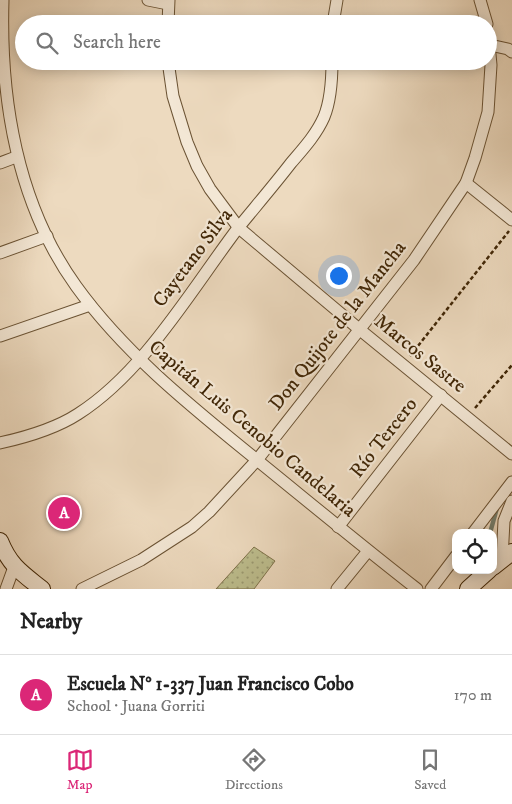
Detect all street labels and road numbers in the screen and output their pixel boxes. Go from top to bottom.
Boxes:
street label: Cayetano Silva [148,203,239,312]
street label: Don Quijote de la Mancha [264,236,412,416]
street label: Marcos Sastre [369,309,471,399]
street label: Capitán Luis Cenobio Candelaria [143,335,361,523]
street label: Río Tercero [345,393,423,483]

